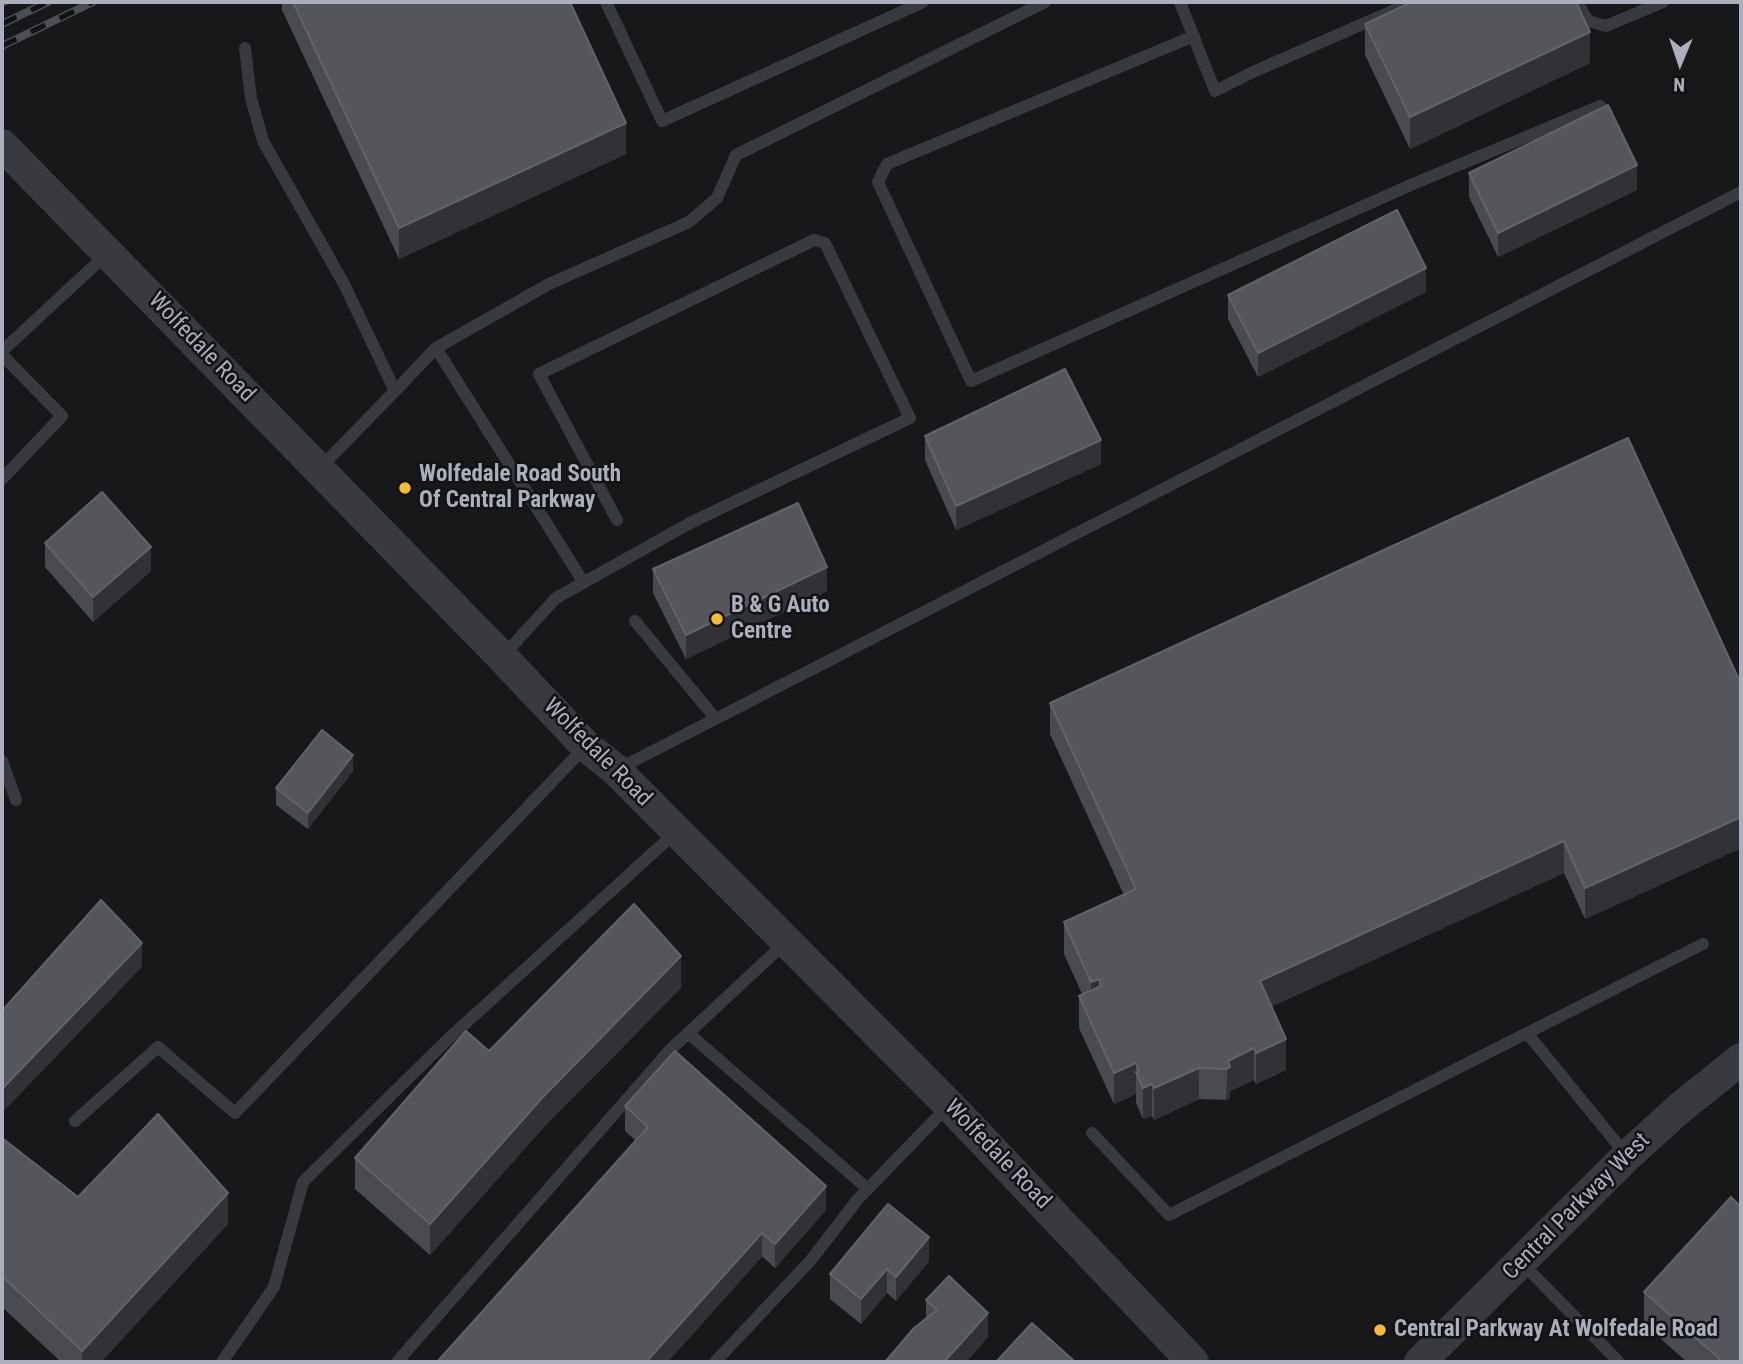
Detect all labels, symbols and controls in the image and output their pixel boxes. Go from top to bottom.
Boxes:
north arrow [1645,28,1715,98]
text: N [1673,73,1685,96]
street label: Wolfedale Road [142,287,260,409]
place label: Wolfedale Road South Of Central Parkway [419,461,621,515]
marker: Wolfedale Road South Of Central Parkway [397,480,413,496]
place label: B & G Auto Centre [731,592,830,646]
marker: B & G Auto Centre [709,611,725,627]
street label: Wolfedale Road [537,693,657,813]
street label: Wolfedale Road [938,1094,1056,1216]
street label: Central Parkway West [1498,1128,1656,1286]
place label: Central Parkway At Wolfedale Road [1394,1316,1718,1344]
marker: Central Parkway At Wolfedale Road [1372,1322,1388,1338]

